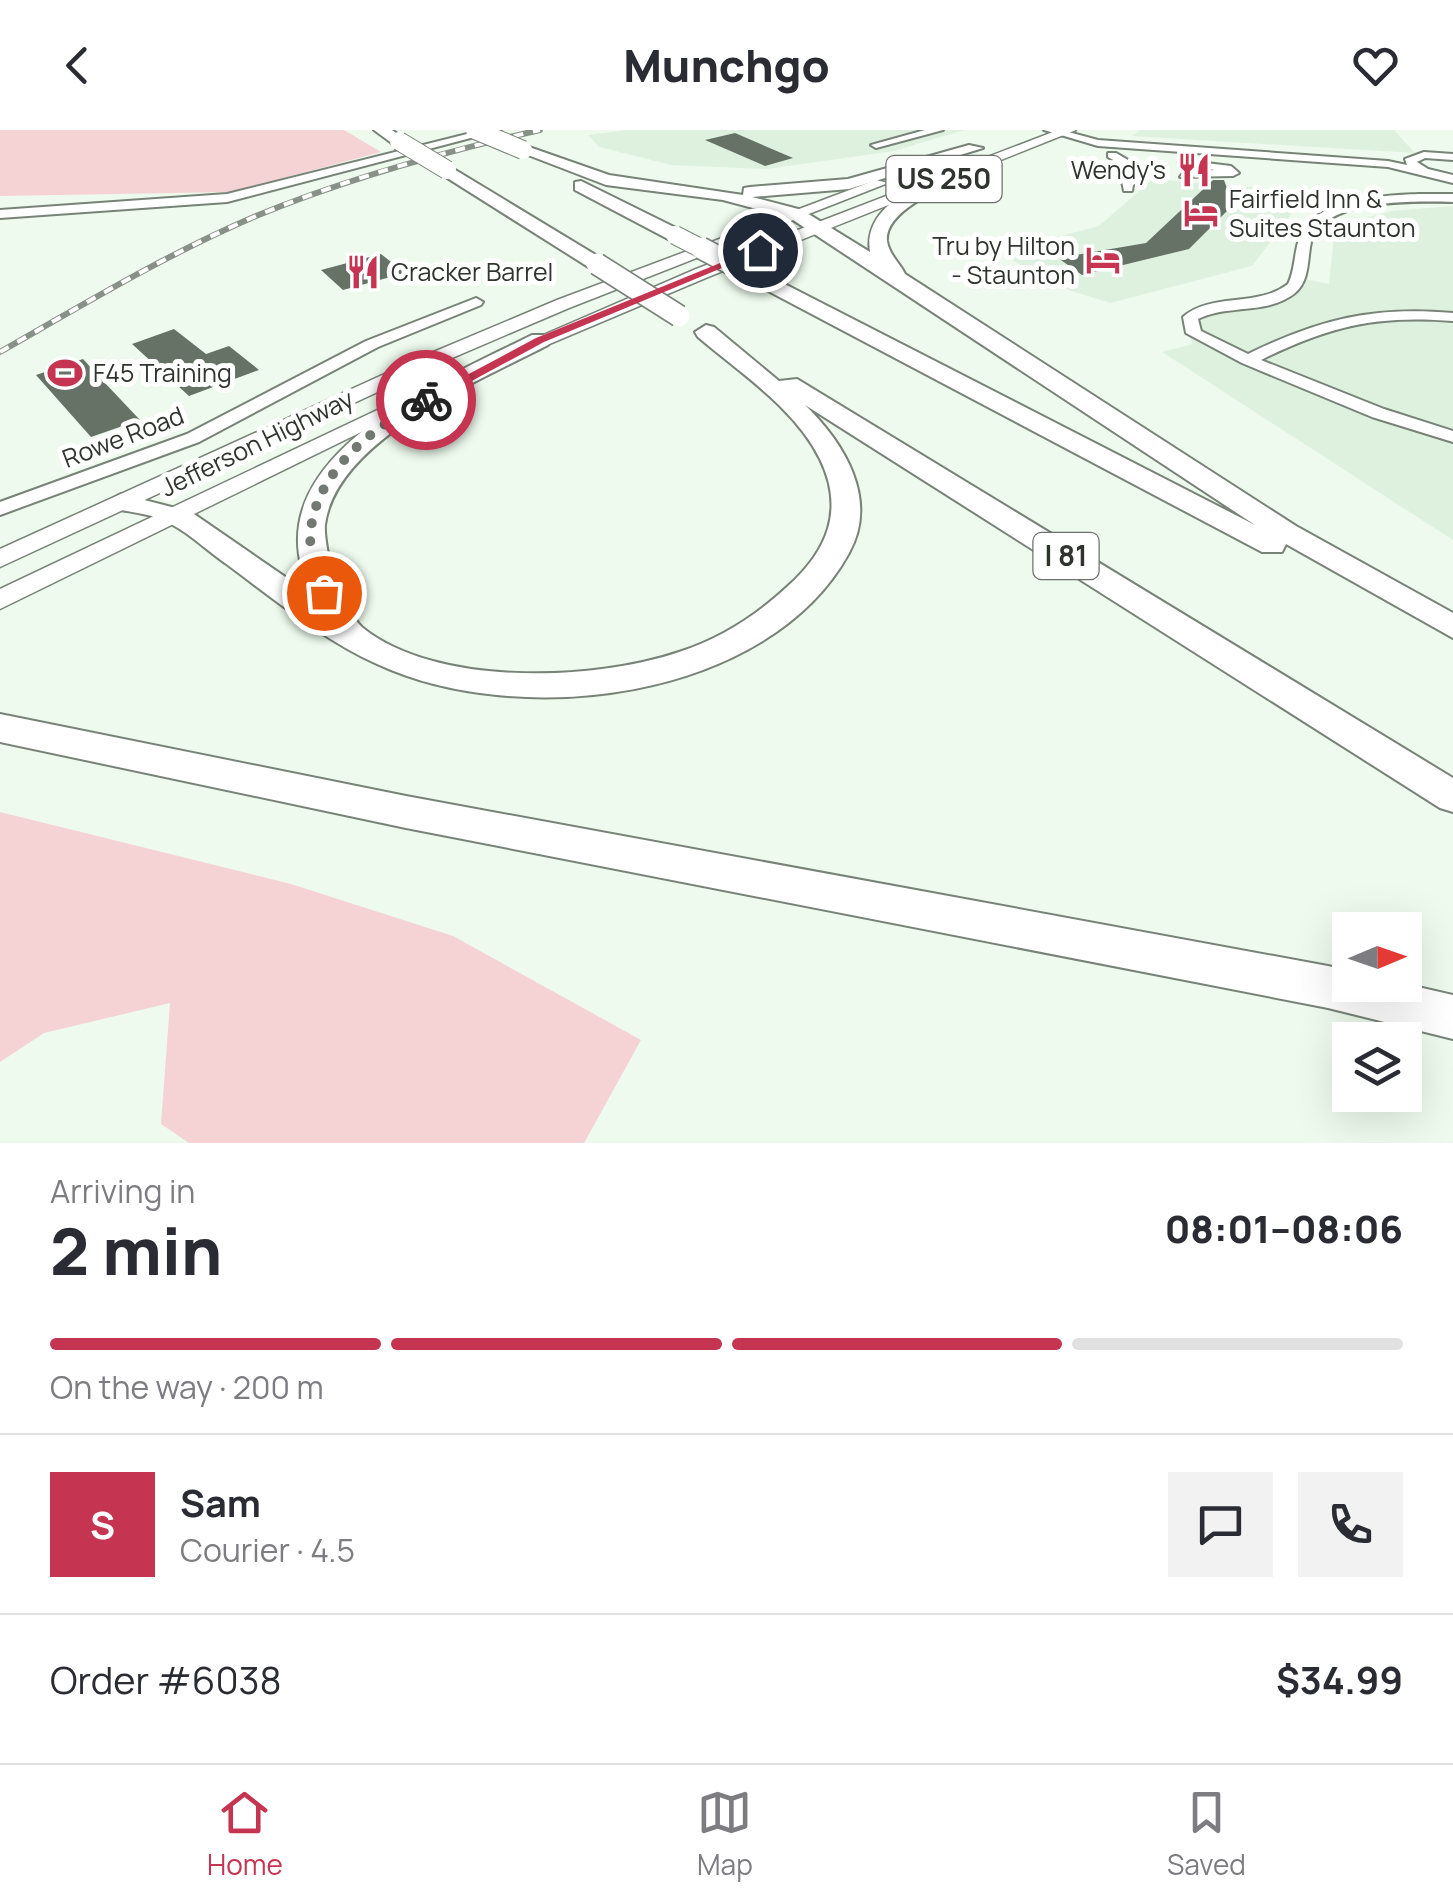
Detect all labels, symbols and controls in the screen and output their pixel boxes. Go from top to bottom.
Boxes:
text: Munchgo [623,34,830,96]
icon: back [50,38,105,93]
icon: heart [1348,38,1403,93]
restaurant icon: Wendy's [1175,151,1213,189]
place label: Wendy's [1071,152,1166,187]
road number: US 250 [886,156,1002,202]
place label: Fairfield Inn & Suites Staunton [1229,181,1416,245]
hotel icon: Fairfield Inn & Suites Staunton [1182,194,1220,232]
pin [718,208,803,293]
icon: home [733,223,788,278]
place label: Tru by Hilton - Staunton [932,228,1075,292]
hotel icon: Tru by Hilton - Staunton [1084,241,1122,279]
restaurant icon: Cracker Barrel [344,253,382,291]
place label: Cracker Barrel [391,254,553,289]
courier [376,350,476,450]
sports icon: F45 Training [46,354,84,392]
place label: F45 Training [93,355,232,390]
icon: bike [399,373,454,428]
street label: Jefferson Highway [155,381,359,504]
street label: Rowe Road [57,397,189,476]
road number: I 81 [1034,533,1098,579]
pin [282,551,367,636]
icon: bag [297,566,352,621]
north arrow [1332,912,1422,1002]
map controls [1332,912,1422,1112]
button: layers [1332,1022,1422,1112]
text: Arriving in [50,1169,195,1213]
text: 08:01–08:06 [1165,1202,1403,1254]
text: 2 min [50,1206,222,1295]
text: On the way · 200 m [50,1365,324,1409]
button: chat [1168,1472,1273,1577]
button: phone [1298,1472,1403,1577]
text: Sam [180,1476,261,1528]
text: S [90,1498,115,1550]
text: Courier · 4.5 [180,1528,355,1572]
text: Order #6038 [50,1653,282,1705]
text: $34.99 [1276,1653,1403,1705]
tab: Home [207,1785,283,1883]
tab: Map [697,1785,753,1883]
tab: Saved [1167,1785,1246,1883]

